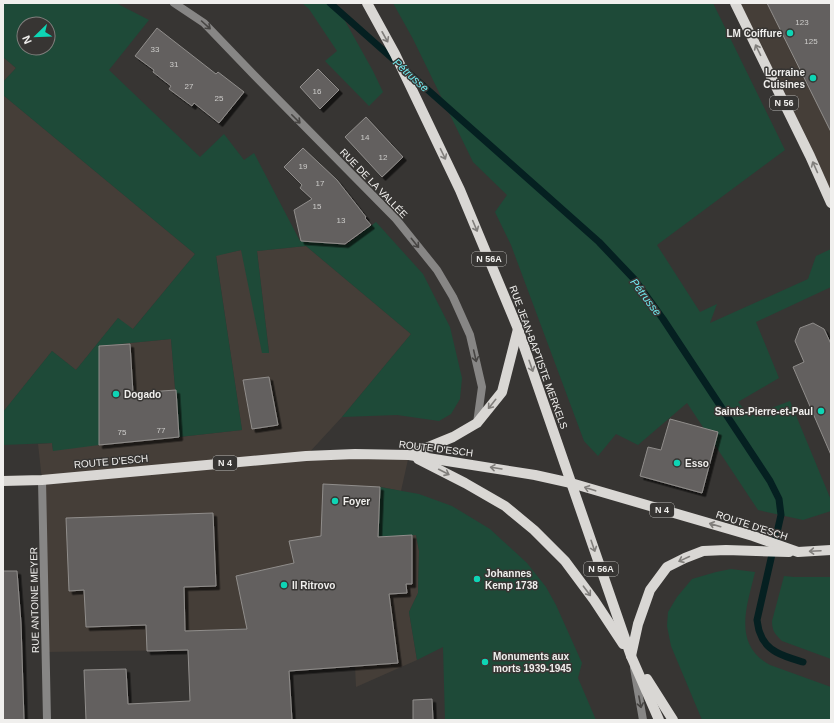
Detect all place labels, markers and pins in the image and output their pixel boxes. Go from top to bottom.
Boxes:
place label: LM Coiffure [726,28,782,39]
marker: LM Coiffure [785,28,795,38]
place label: Lorraine Cuisines [763,67,805,90]
marker: Lorraine Cuisines [808,73,818,83]
marker: Dogado [111,389,121,399]
place label: Dogado [124,389,161,400]
place label: Saints-Pierre-et-Paul [715,406,813,417]
marker: Saints-Pierre-et-Paul [816,406,826,416]
marker: Esso [672,458,682,468]
place label: Esso [685,458,709,469]
marker: Foyer [330,496,340,506]
place label: Foyer [343,496,370,507]
place label: Johannes Kemp 1738 [485,568,538,591]
marker: Johannes Kemp 1738 [472,574,482,584]
marker: Il Ritrovo [279,580,289,590]
place label: Il Ritrovo [292,580,335,591]
place label: Monuments aux morts 1939-1945 [493,651,572,674]
marker: Monuments aux morts 1939-1945 [480,657,490,667]

